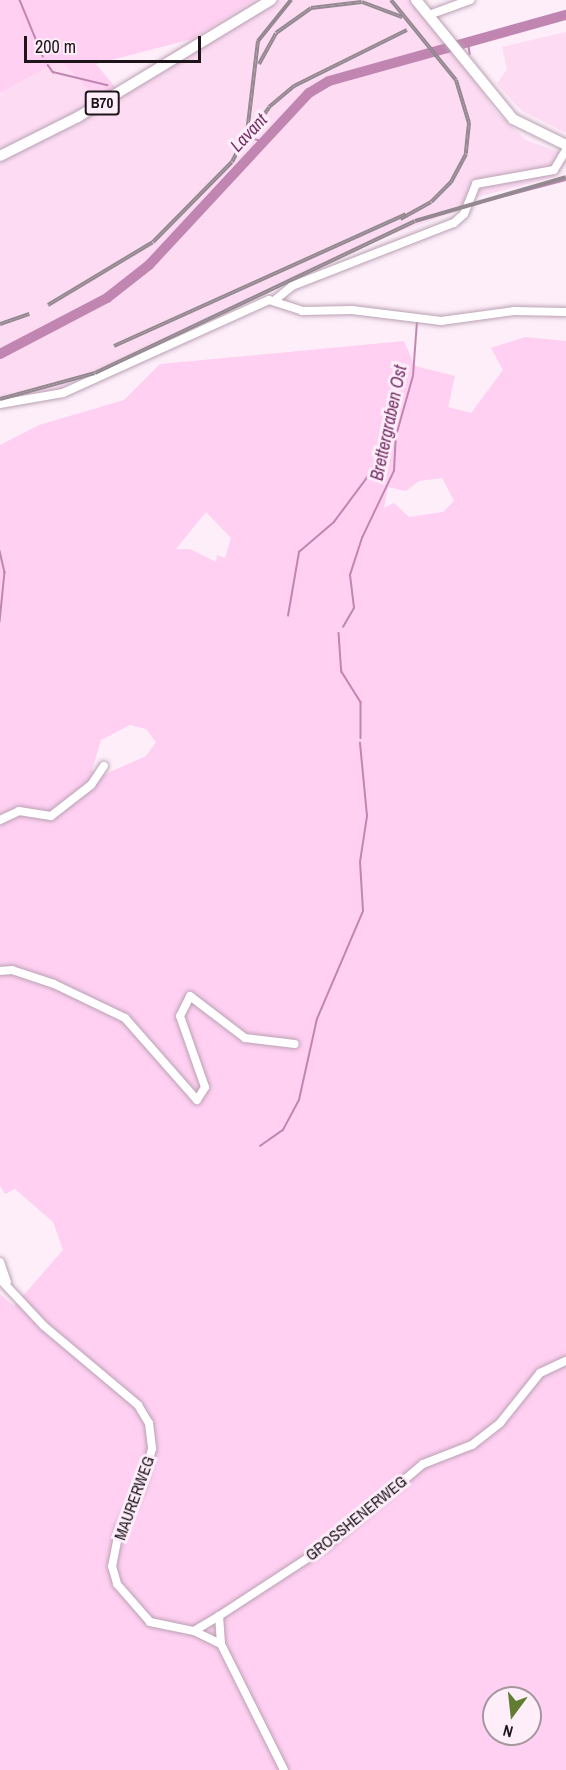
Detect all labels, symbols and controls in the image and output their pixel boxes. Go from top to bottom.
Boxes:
scale bar [27,24,204,62]
text: 200 m [35,34,76,59]
road number: B70 [84,91,120,115]
water label: Lavant [226,109,272,157]
water label: Brettergraben Ost [366,363,412,483]
street label: MAURERWEG [110,1453,158,1543]
street label: GROSSHENERWEG [302,1471,410,1565]
north arrow [482,1686,542,1746]
text: N [500,1720,515,1743]

